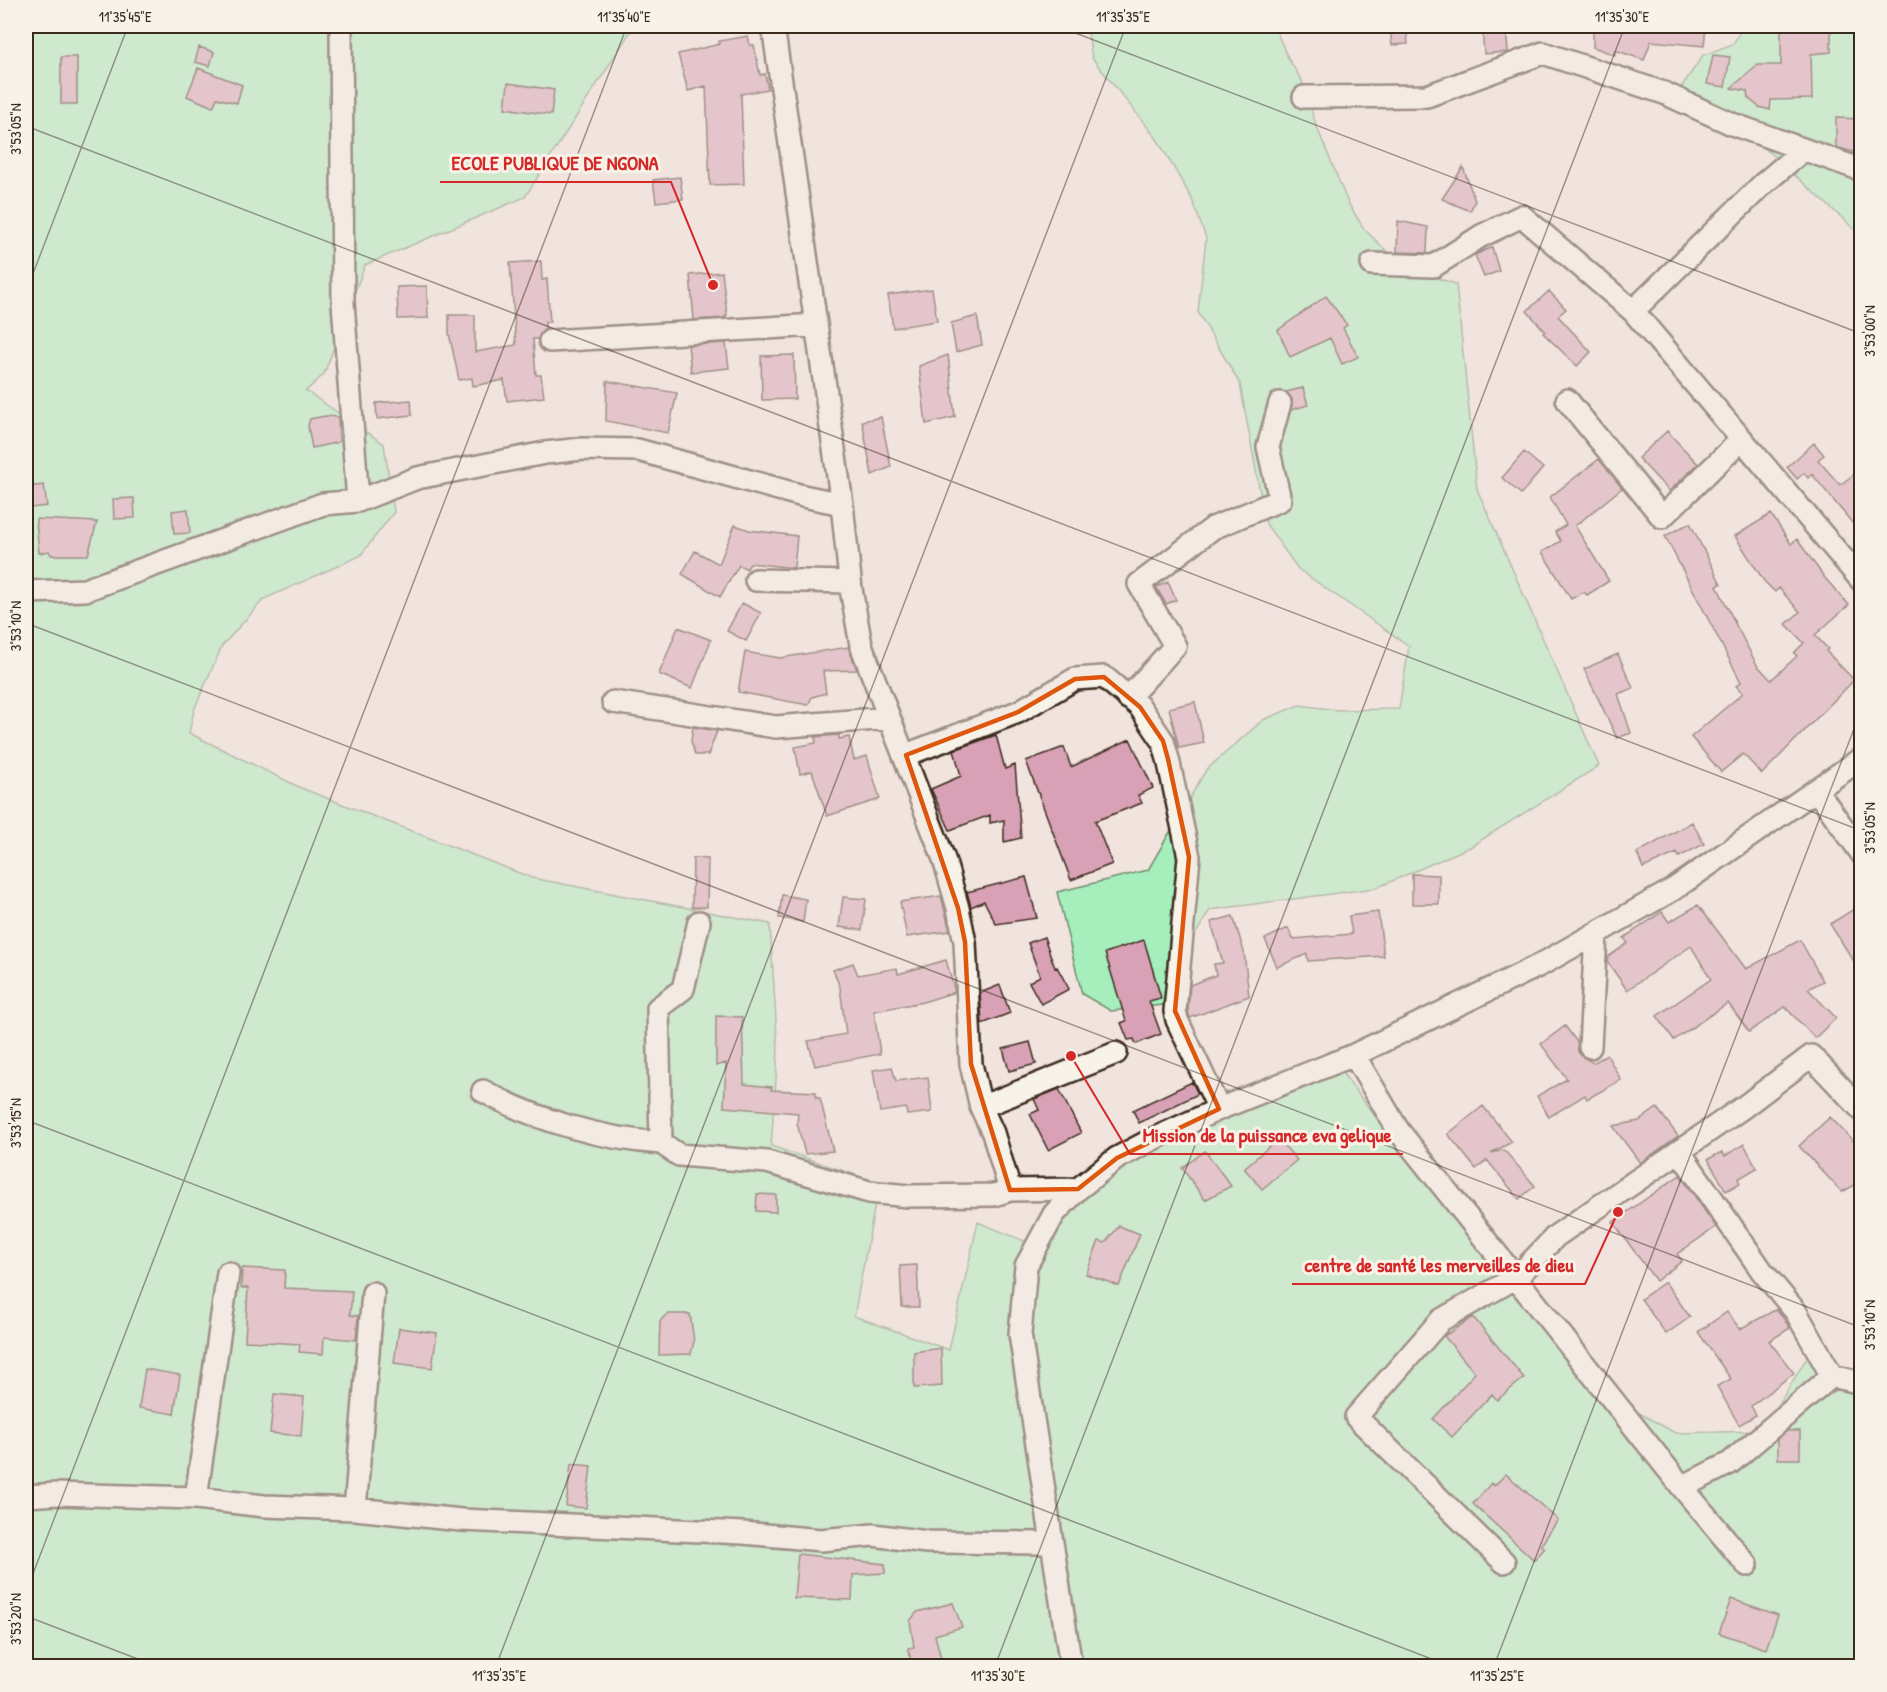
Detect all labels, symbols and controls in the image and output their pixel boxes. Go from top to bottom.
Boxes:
text: 11°35'45"E [98,6,152,27]
text: 11°35'40"E [597,6,651,27]
text: 11°35'35"E [1096,6,1150,27]
text: 11°35'30"E [1595,6,1650,27]
text: 3°53'05"N [5,103,26,155]
callout: ECOLE PUBLIQUE DE NGONA [440,144,671,182]
text: ECOLE PUBLIQUE DE NGONA [452,149,659,176]
text: 3°53'00"N [1859,305,1880,357]
text: 3°53'10"N [5,601,26,651]
text: 3°53'05"N [1859,802,1880,854]
text: 3°53'15"N [5,1098,26,1148]
callout: Mission de la puissance eva'gelique [1130,1116,1403,1154]
text: Mission de la puissance eva'gelique [1143,1121,1391,1149]
callout: centre de santé les merveilles de dieu [1292,1246,1585,1284]
text: centre de santé les merveilles de dieu [1304,1251,1575,1278]
text: 3°53'10"N [1859,1300,1880,1350]
text: 3°53'20"N [5,1593,26,1645]
text: 11°35'35"E [472,1665,526,1686]
text: 11°35'30"E [971,1665,1026,1686]
text: 11°35'25"E [1470,1665,1525,1686]

